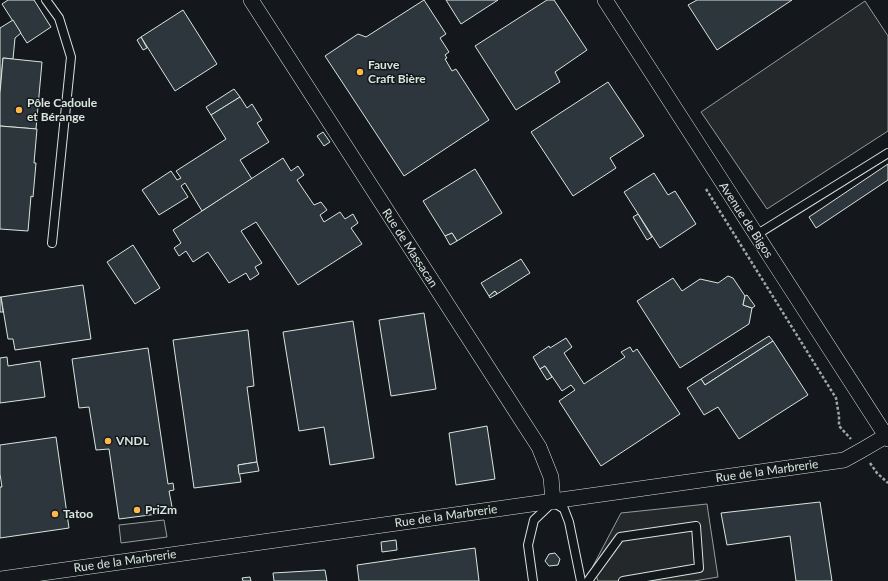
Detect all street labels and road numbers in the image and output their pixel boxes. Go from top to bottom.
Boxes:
street label: Avenue de Bigos [716,179,777,261]
street label: Rue de Massacan [379,205,442,290]
street label: Rue de la Marbrerie [715,456,819,485]
street label: Rue de la Marbrerie [394,501,498,530]
street label: Rue de la Marbrerie [73,546,177,575]

